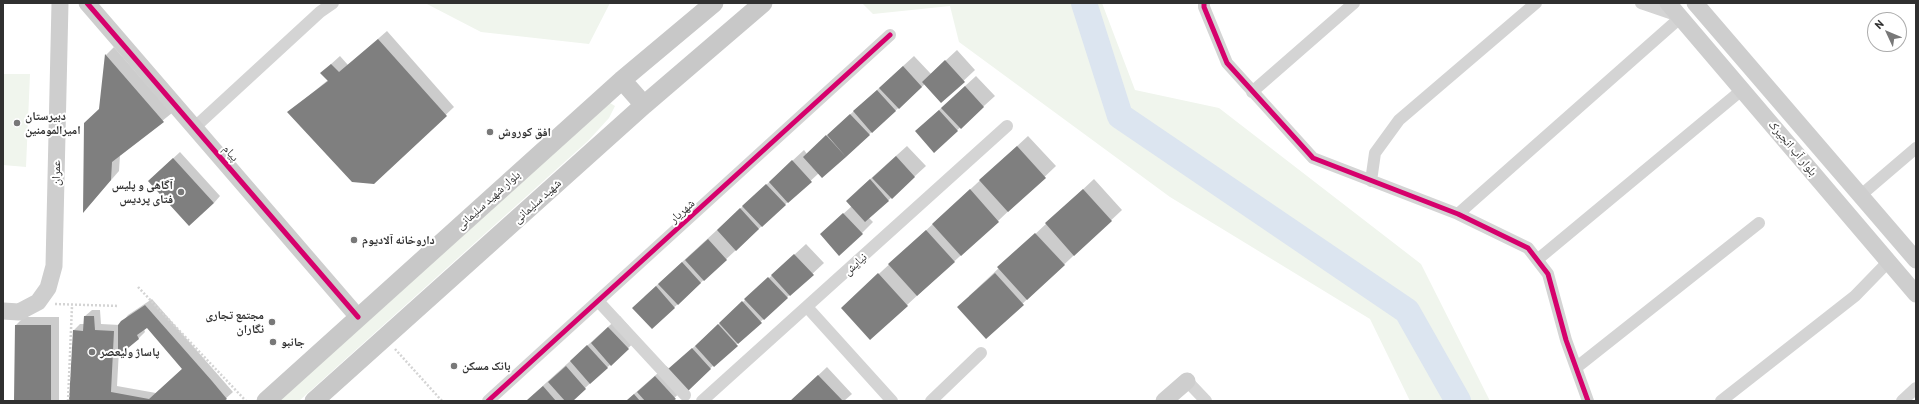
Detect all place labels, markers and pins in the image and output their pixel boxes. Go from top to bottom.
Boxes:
place label: دبیرستان امیرالمومنین [25,109,81,137]
marker: دبیرستان امیرالمومنین [12,118,22,128]
place label: افق کوروش [498,125,551,139]
marker: افق کوروش [485,127,495,137]
place label: آگاهی و پلیس فتای پردیس [112,178,173,206]
marker: آگاهی و پلیس فتای پردیس [176,187,186,197]
place label: داروخانه آلادیوم [362,233,435,247]
marker: داروخانه آلادیوم [349,235,359,245]
place label: مجتمع تجاری نگاران [205,308,264,336]
marker: مجتمع تجاری نگاران [267,317,277,327]
place label: جانبو [281,335,305,349]
marker: جانبو [268,337,278,347]
place label: پاساژ ولیعصر [100,345,160,359]
marker: پاساژ ولیعصر [87,347,97,357]
place label: بانک مسکن [462,359,511,373]
marker: بانک مسکن [449,361,459,371]

